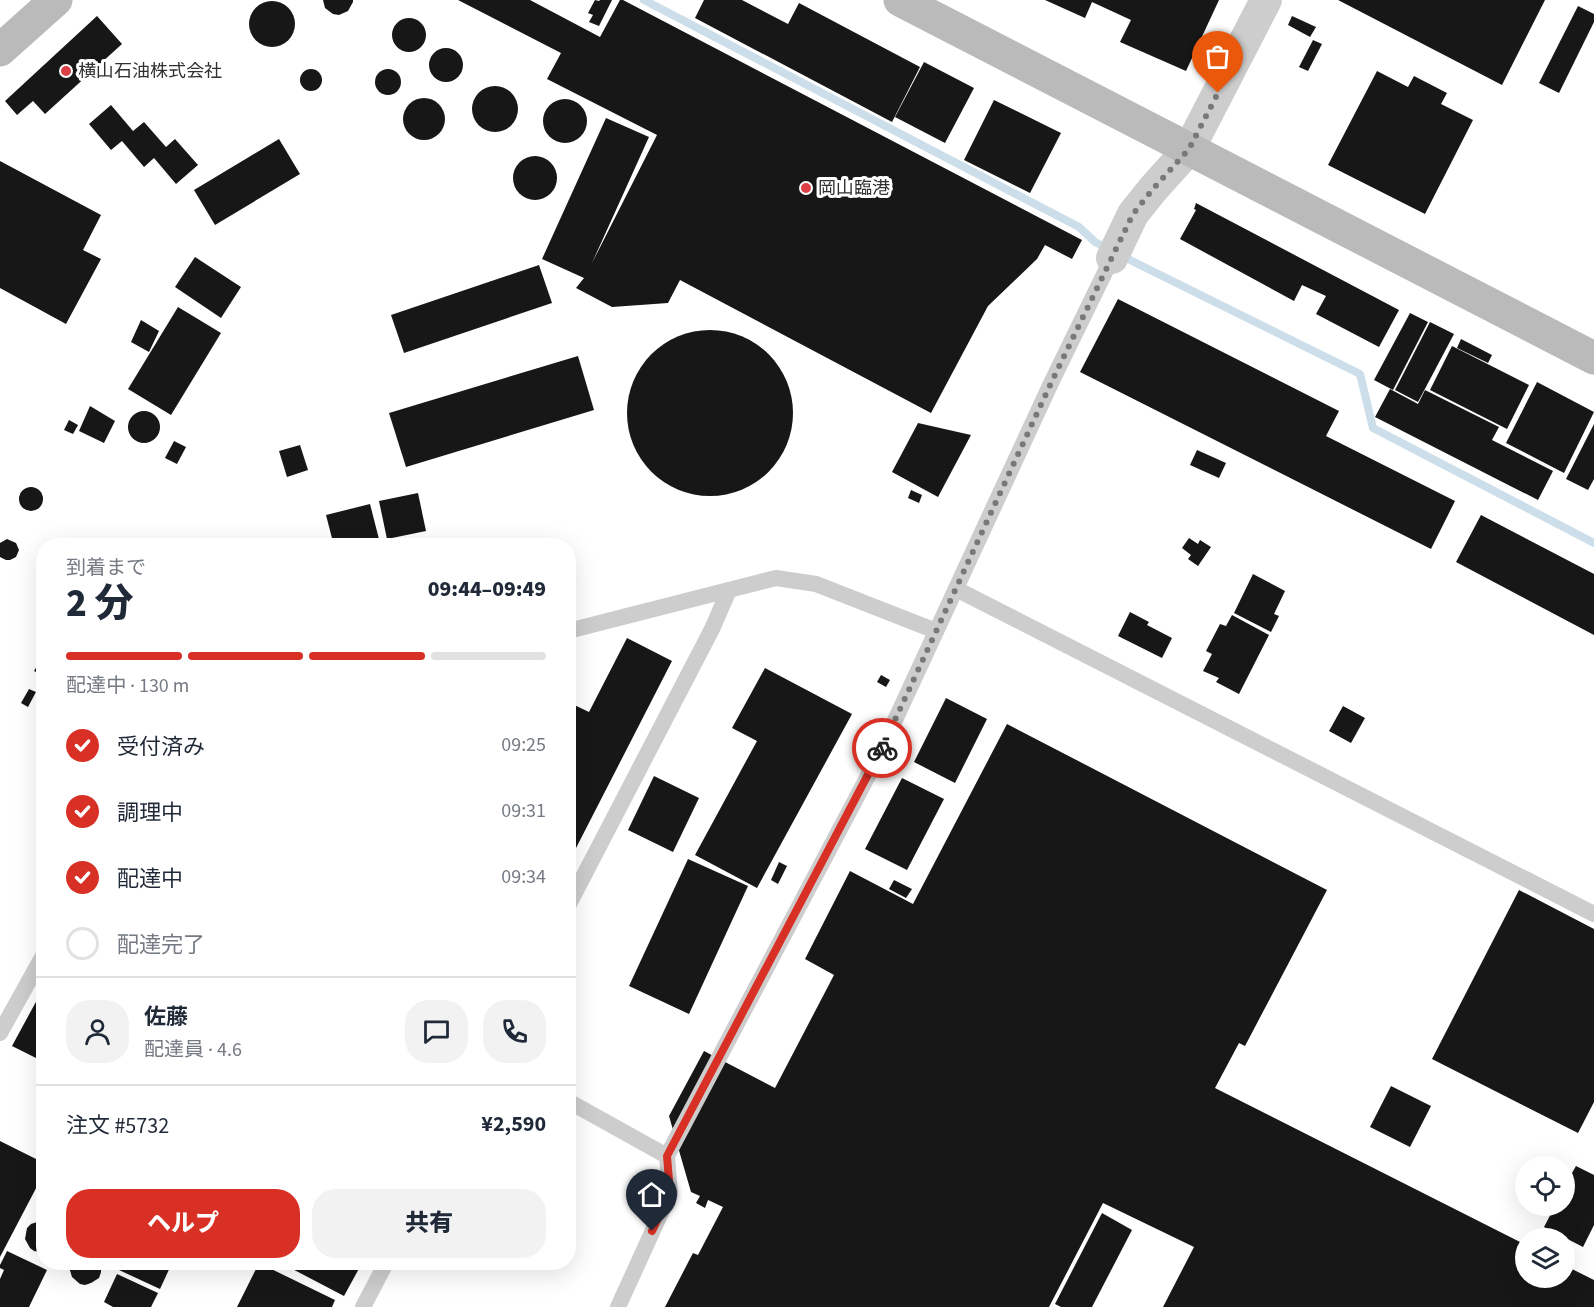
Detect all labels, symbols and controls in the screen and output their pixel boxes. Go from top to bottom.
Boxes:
pin [1192,31,1243,93]
icon: bag [1201,40,1234,73]
place label: 横山石油株式会社 [78,59,222,84]
marker: 横山石油株式会社 [59,64,73,78]
place label: 岡山臨港 [818,176,890,201]
marker: 岡山臨港 [799,181,813,195]
text: 到着まで [66,554,146,582]
text: 09:44–09:49 [428,573,546,605]
text: 2 分 [66,576,134,632]
text: 配達中 · 130 m [66,672,189,700]
courier [852,718,912,778]
icon: check [66,729,99,762]
text: 受付済み [117,731,205,763]
text: 09:25 [501,731,546,759]
icon: bike [866,732,899,765]
icon: check [66,795,99,828]
text: 調理中 [117,797,183,829]
text: 09:31 [501,797,546,825]
icon: check [66,861,99,894]
text: 配達中 [117,863,183,895]
text: 09:34 [501,863,546,891]
text: 配達完了 [117,929,205,961]
button: person [66,1000,129,1063]
button: chat [405,1000,468,1063]
button: phone [483,1000,546,1063]
text: 佐藤 [144,1001,188,1033]
text: 配達員 · 4.6 [144,1036,242,1064]
text: ¥2,590 [481,1108,546,1140]
text: 注文 #5732 [66,1110,169,1142]
map controls [1515,1156,1575,1288]
button: locate [1515,1156,1575,1216]
pin [626,1169,677,1231]
icon: home [635,1178,668,1211]
button: ヘルプ [66,1189,300,1258]
button: 共有 [312,1189,546,1258]
button: layers [1515,1228,1575,1288]

